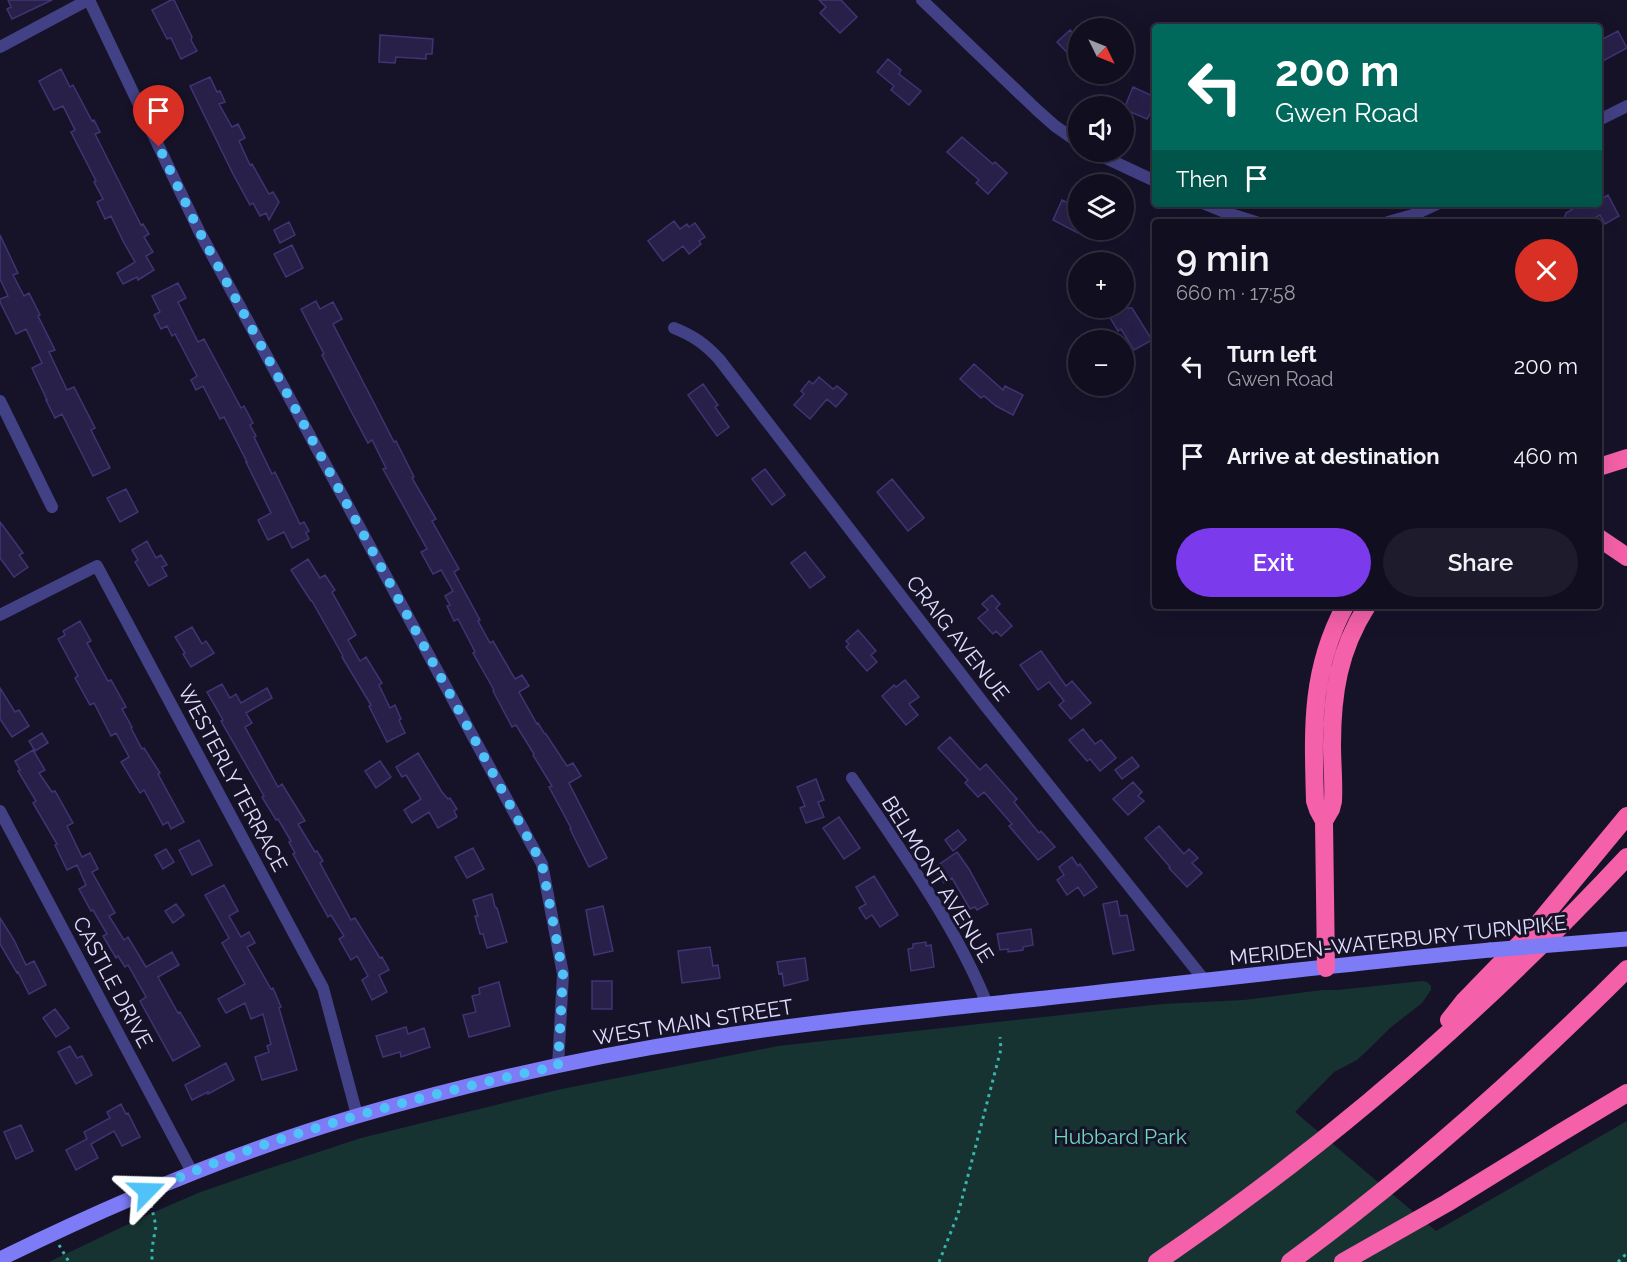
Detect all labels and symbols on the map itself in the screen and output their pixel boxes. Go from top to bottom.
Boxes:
north arrow [1068,18,1134,84]
pin [133,85,184,147]
street label: CRAIG AVENUE [901,570,1015,706]
street label: WESTERLY TERRACE [173,680,293,876]
street label: BELMONT AVENUE [877,791,999,967]
street label: MERIDEN-WATERBURY TURNPIKE [1228,910,1568,970]
street label: CASTLE DRIVE [68,912,158,1052]
street label: WEST MAIN STREET [591,994,795,1050]
park label: Hubbard Park [1053,1124,1187,1149]
position arrow [115,1159,179,1223]

